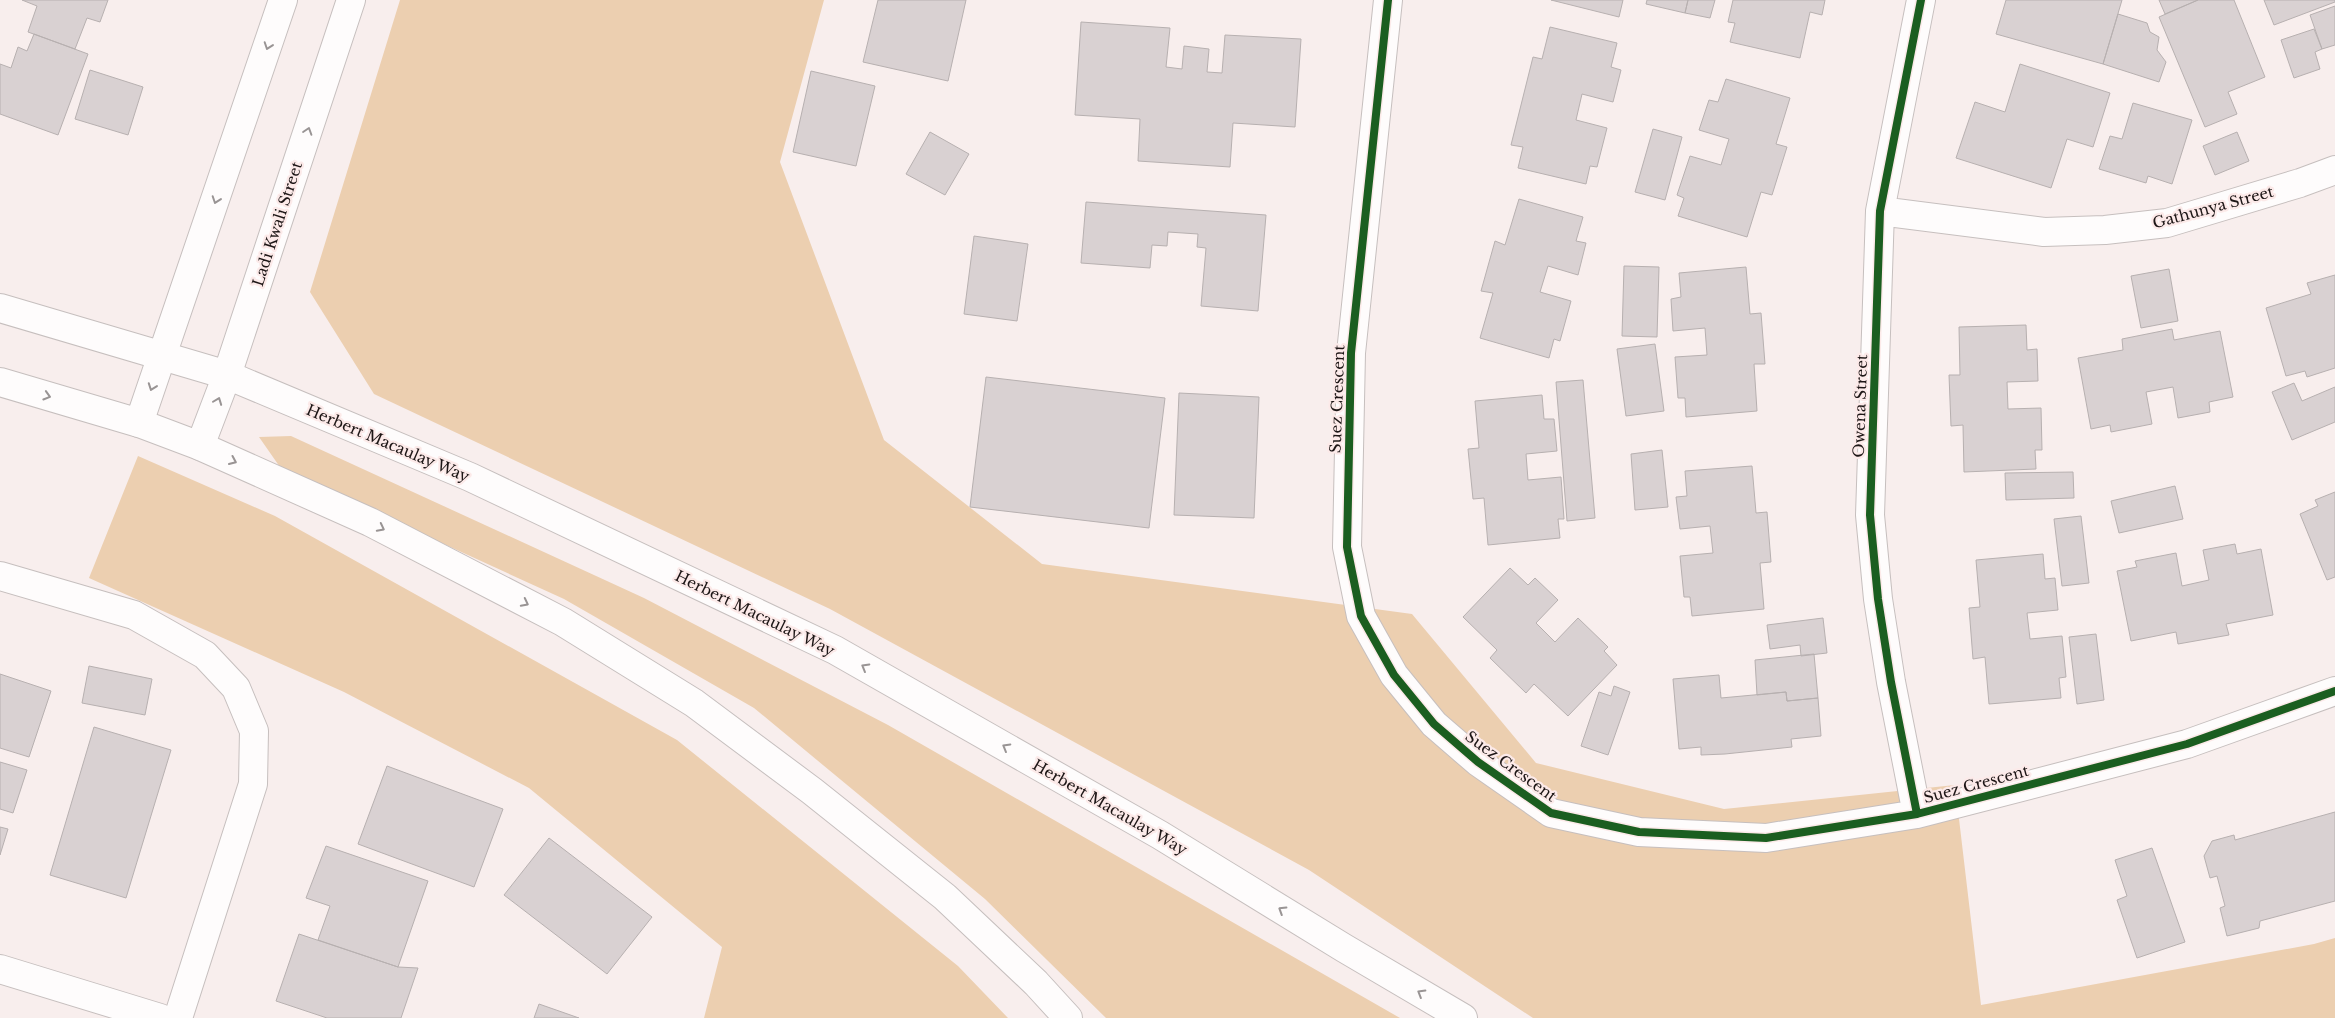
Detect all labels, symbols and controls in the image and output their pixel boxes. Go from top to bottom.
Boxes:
one-way arrow [264,41,274,50]
one-way arrow [302,127,312,135]
street label: Ladi Kwali Street [248,159,306,289]
street label: Gathunya Street [2150,182,2276,232]
one-way arrow [212,195,222,204]
street label: Suez Crescent [1326,344,1348,453]
street label: Owena Street [1849,354,1871,458]
one-way arrow [148,382,158,391]
one-way arrow [42,391,50,401]
one-way arrow [212,397,222,406]
street label: Herbert Macaulay Way [304,400,473,486]
one-way arrow [228,455,237,465]
one-way arrow [376,522,385,532]
street label: Herbert Macaulay Way [672,566,838,660]
one-way arrow [520,597,529,607]
one-way arrow [861,663,870,673]
street label: Suez Crescent [1462,727,1561,806]
one-way arrow [1003,743,1012,753]
street label: Herbert Macaulay Way [1029,755,1191,859]
street label: Suez Crescent [1921,761,2031,807]
one-way arrow [1278,906,1287,916]
one-way arrow [1418,990,1427,1000]

